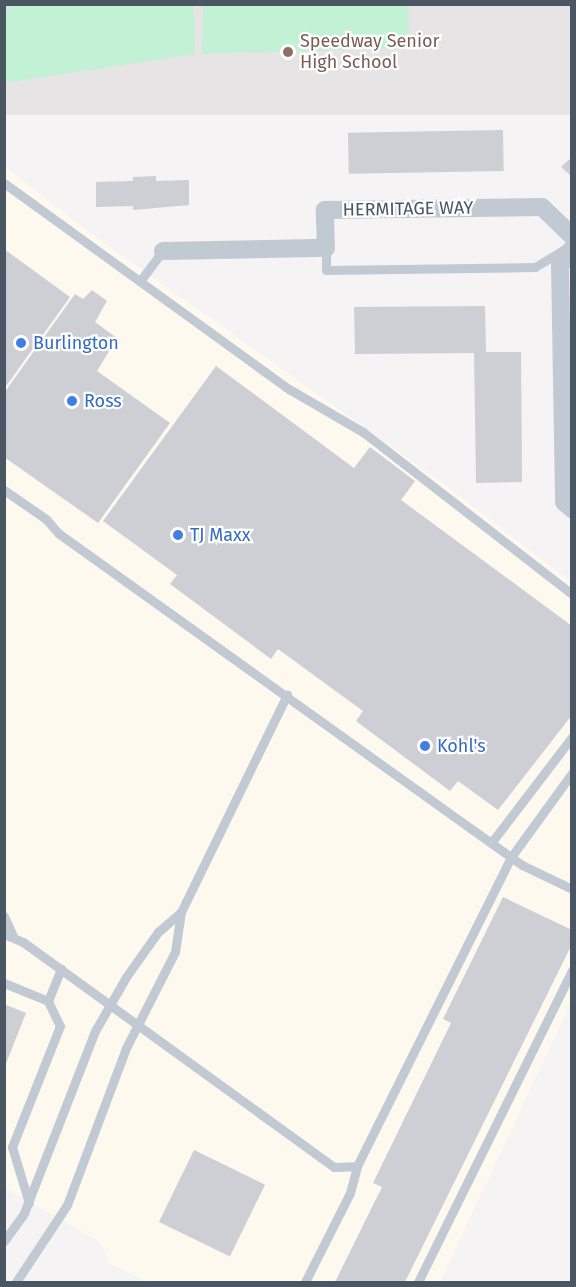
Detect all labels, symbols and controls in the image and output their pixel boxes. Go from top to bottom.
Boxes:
place label: Speedway Senior High School [300,31,439,74]
marker: Speedway Senior High School [281,45,295,59]
street label: HERMITAGE WAY [343,197,473,221]
place label: Burlington [33,332,119,354]
marker: Burlington [14,336,28,350]
place label: Ross [84,390,122,412]
marker: Ross [65,394,79,408]
place label: TJ Maxx [190,524,251,546]
marker: TJ Maxx [171,528,185,542]
place label: Kohl's [437,735,486,757]
marker: Kohl's [418,739,432,753]

